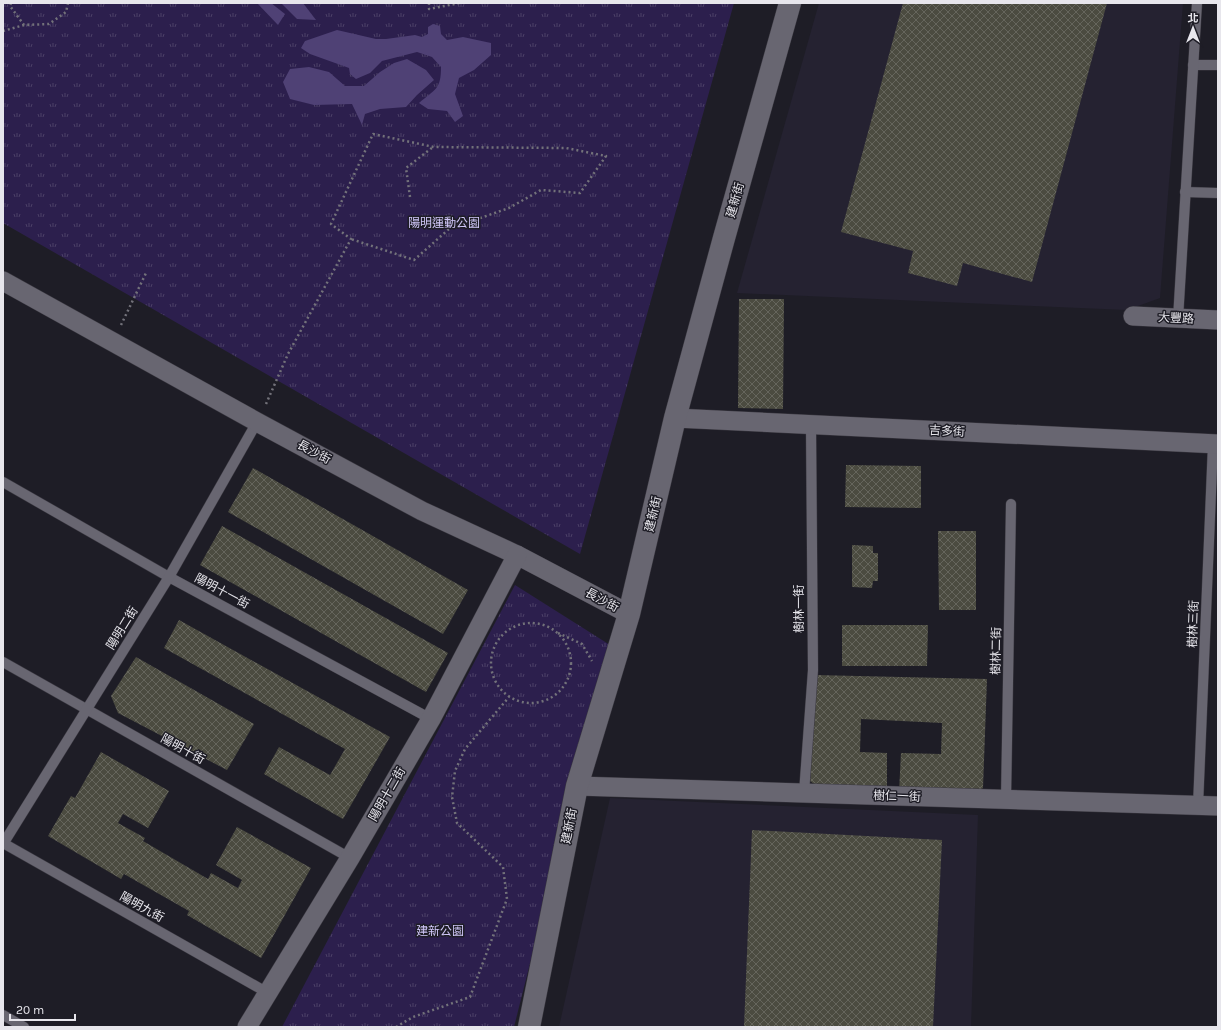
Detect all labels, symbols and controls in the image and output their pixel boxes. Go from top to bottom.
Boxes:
north arrow [1173,8,1213,48]
text: 北 [1188,12,1199,25]
street label: 建新街 [723,181,747,219]
park label: 陽明運動公園 [408,216,480,230]
street label: 大豐路 [1158,310,1194,326]
street label: 吉多街 [929,423,965,439]
street label: 長沙街 [295,437,333,467]
street label: 建新街 [642,495,664,533]
street label: 陽明十一街 [192,571,252,611]
street label: 長沙街 [583,585,621,615]
street label: 樹林一街 [792,585,806,633]
street label: 樹林三街 [1185,600,1201,648]
street label: 陽明二街 [103,604,141,652]
street label: 樹林二街 [989,627,1003,675]
street label: 陽明十街 [159,731,207,767]
street label: 陽明十二街 [366,765,408,823]
street label: 樹仁一街 [873,788,921,804]
street label: 建新街 [559,807,579,845]
street label: 陽明九街 [118,889,166,925]
park label: 建新公園 [416,924,464,938]
scale bar [10,996,75,1022]
text: 20 m [16,1003,44,1017]

